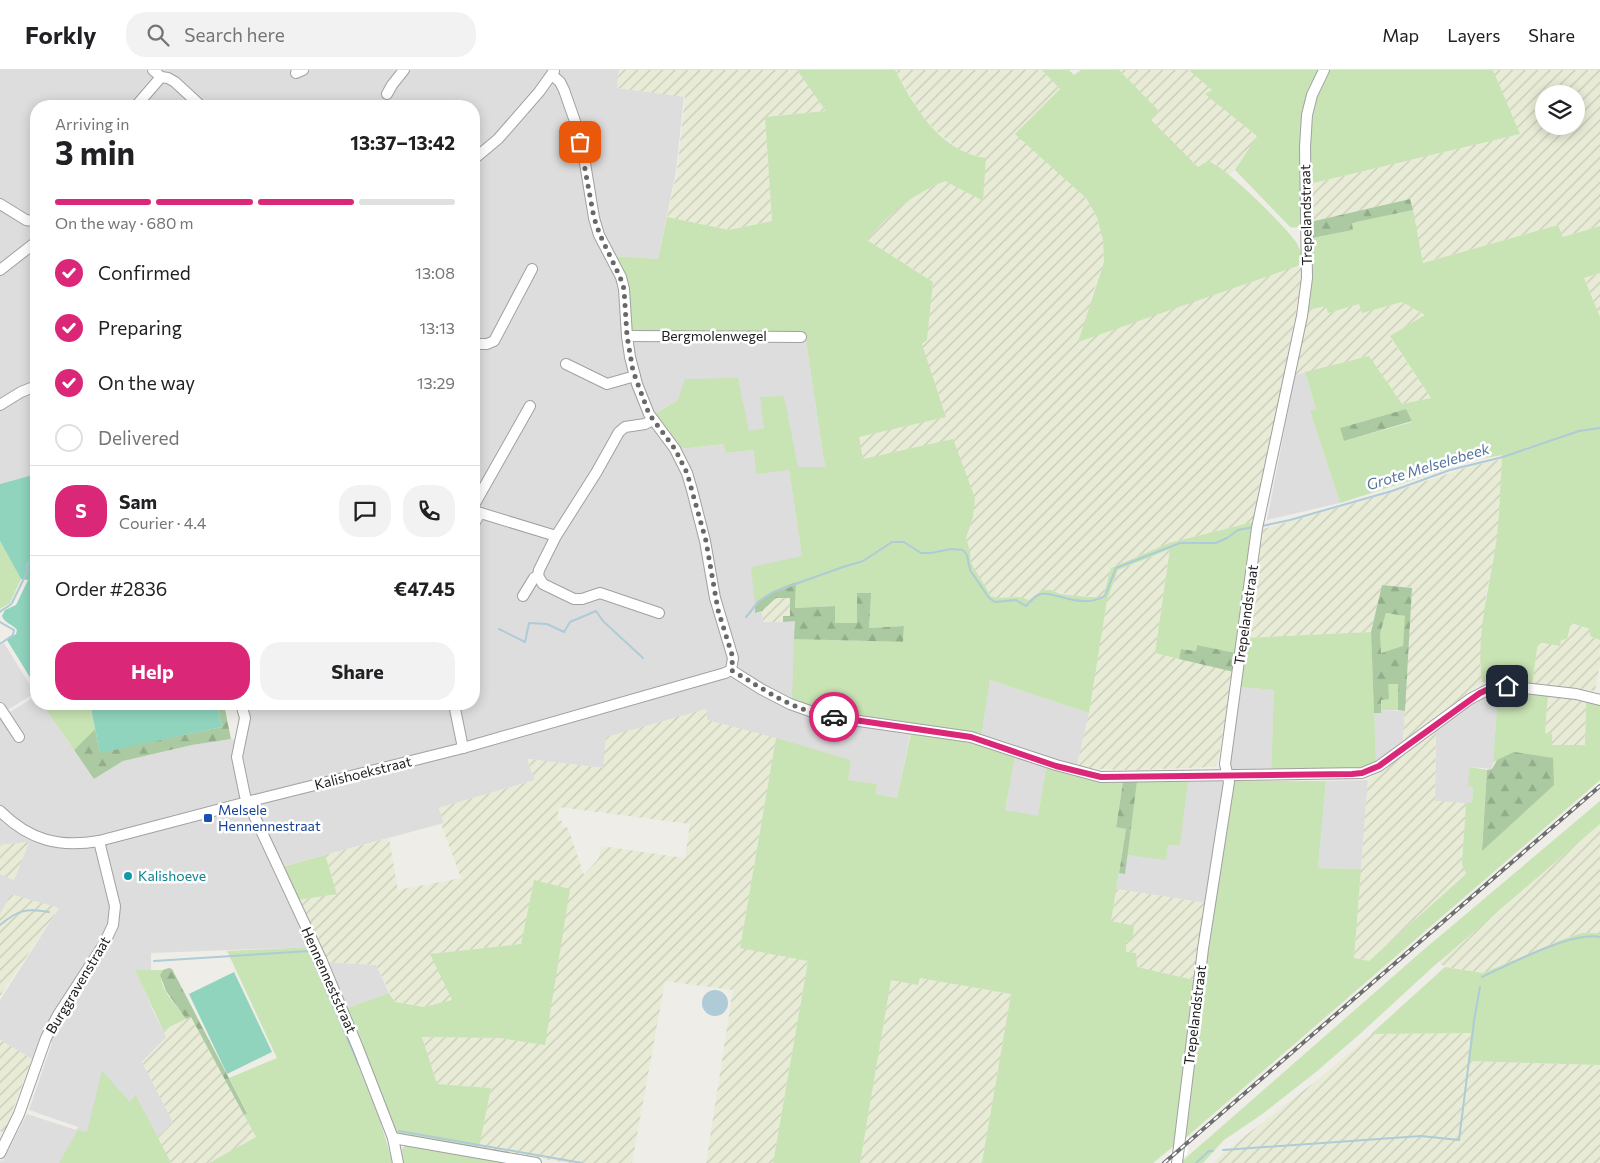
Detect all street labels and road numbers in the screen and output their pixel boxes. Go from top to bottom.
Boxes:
street label: Trepelandstraat [1296,164,1315,266]
street label: Bergmolenwegel [661,327,767,344]
street label: Trepelandstraat [1230,563,1261,666]
street label: Kalishoekstraat [313,752,413,793]
street label: Hennenneststraat [298,924,361,1036]
street label: Burggravenstraat [42,933,113,1036]
street label: Trepelandstraat [1180,963,1209,1066]

